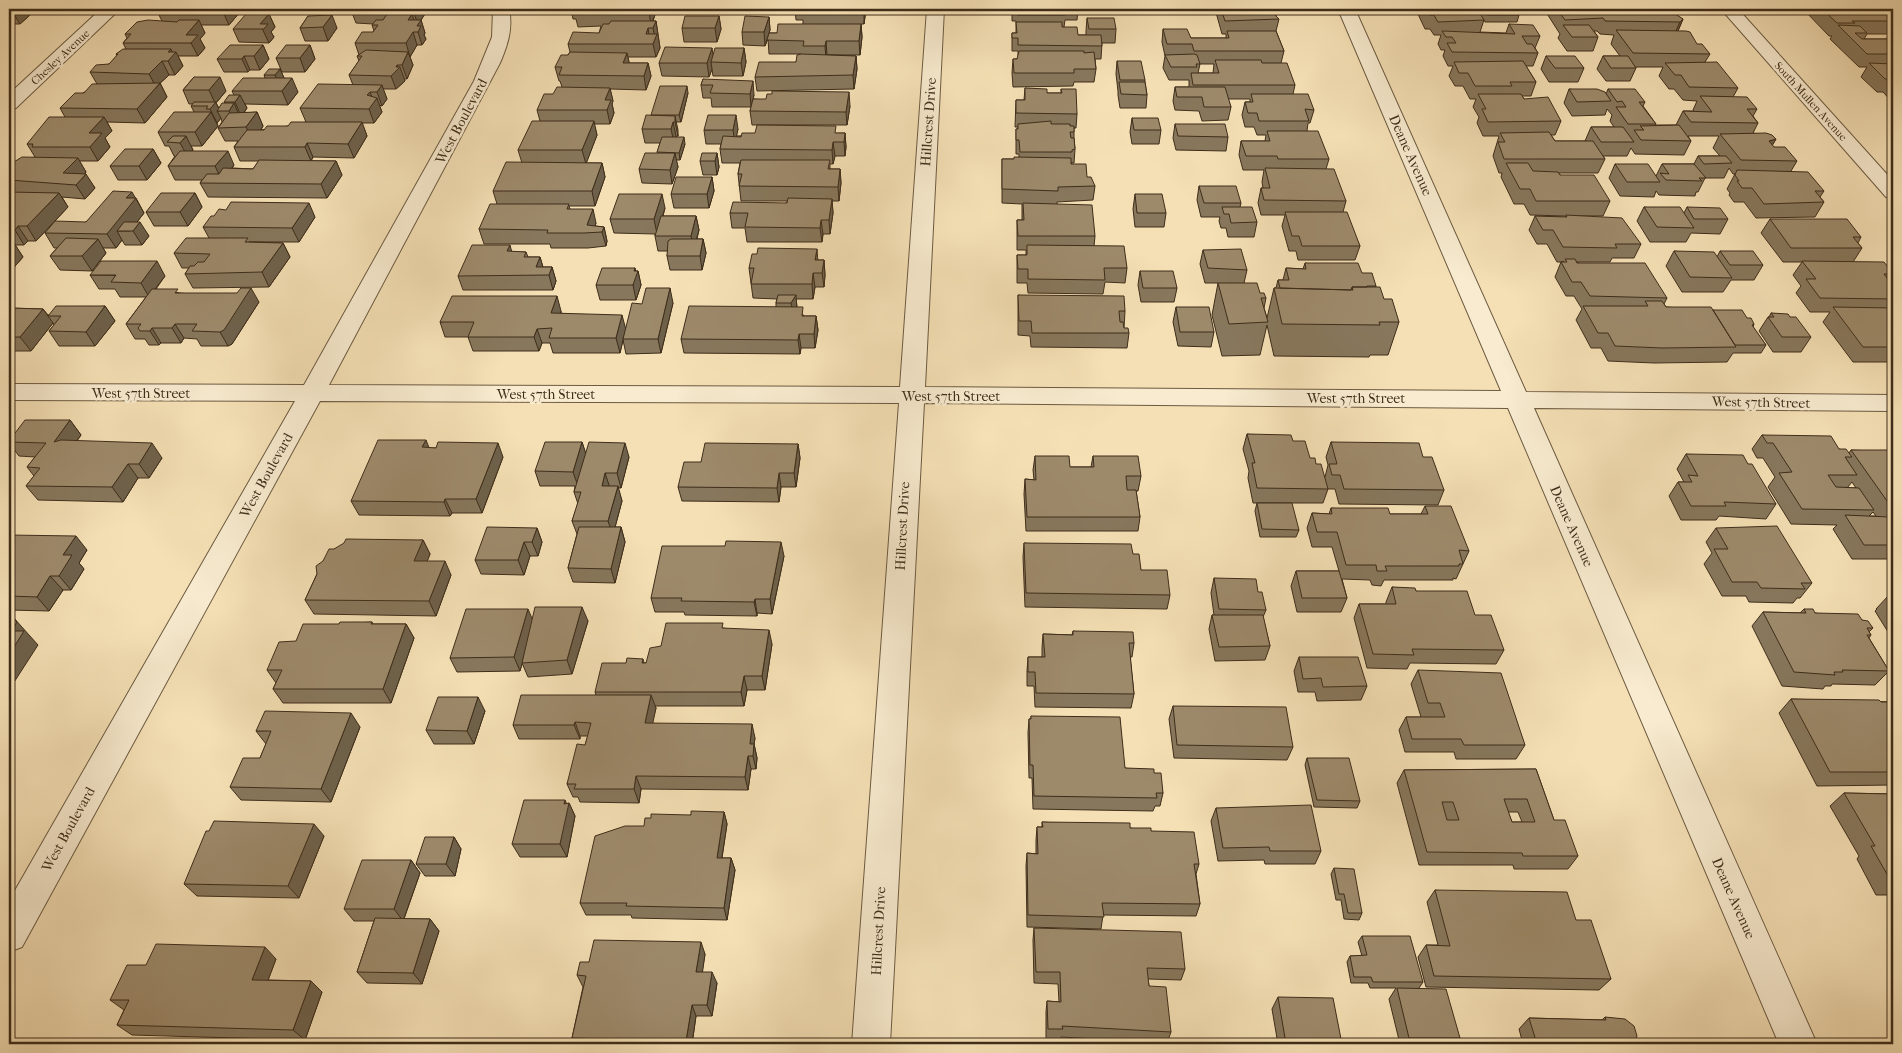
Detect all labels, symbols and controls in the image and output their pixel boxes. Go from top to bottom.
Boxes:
street label: Chesley Avenue [28,27,93,88]
street label: South Mullen Avenue [1772,59,1850,144]
street label: West Boulevard [431,75,491,168]
street label: Hillcrest Drive [917,77,940,167]
street label: Deane Avenue [1385,112,1436,199]
street label: West 57th Street [91,385,190,402]
street label: West 57th Street [496,386,595,403]
street label: West 57th Street [901,388,1000,405]
street label: West 57th Street [1306,390,1405,407]
street label: West 57th Street [1711,393,1810,412]
street label: West Boulevard [236,430,297,521]
street label: Hillcrest Drive [892,481,913,571]
street label: Deane Avenue [1546,483,1597,570]
street label: West Boulevard [38,784,99,875]
street label: Deane Avenue [1708,855,1759,942]
street label: Hillcrest Drive [868,886,889,976]

